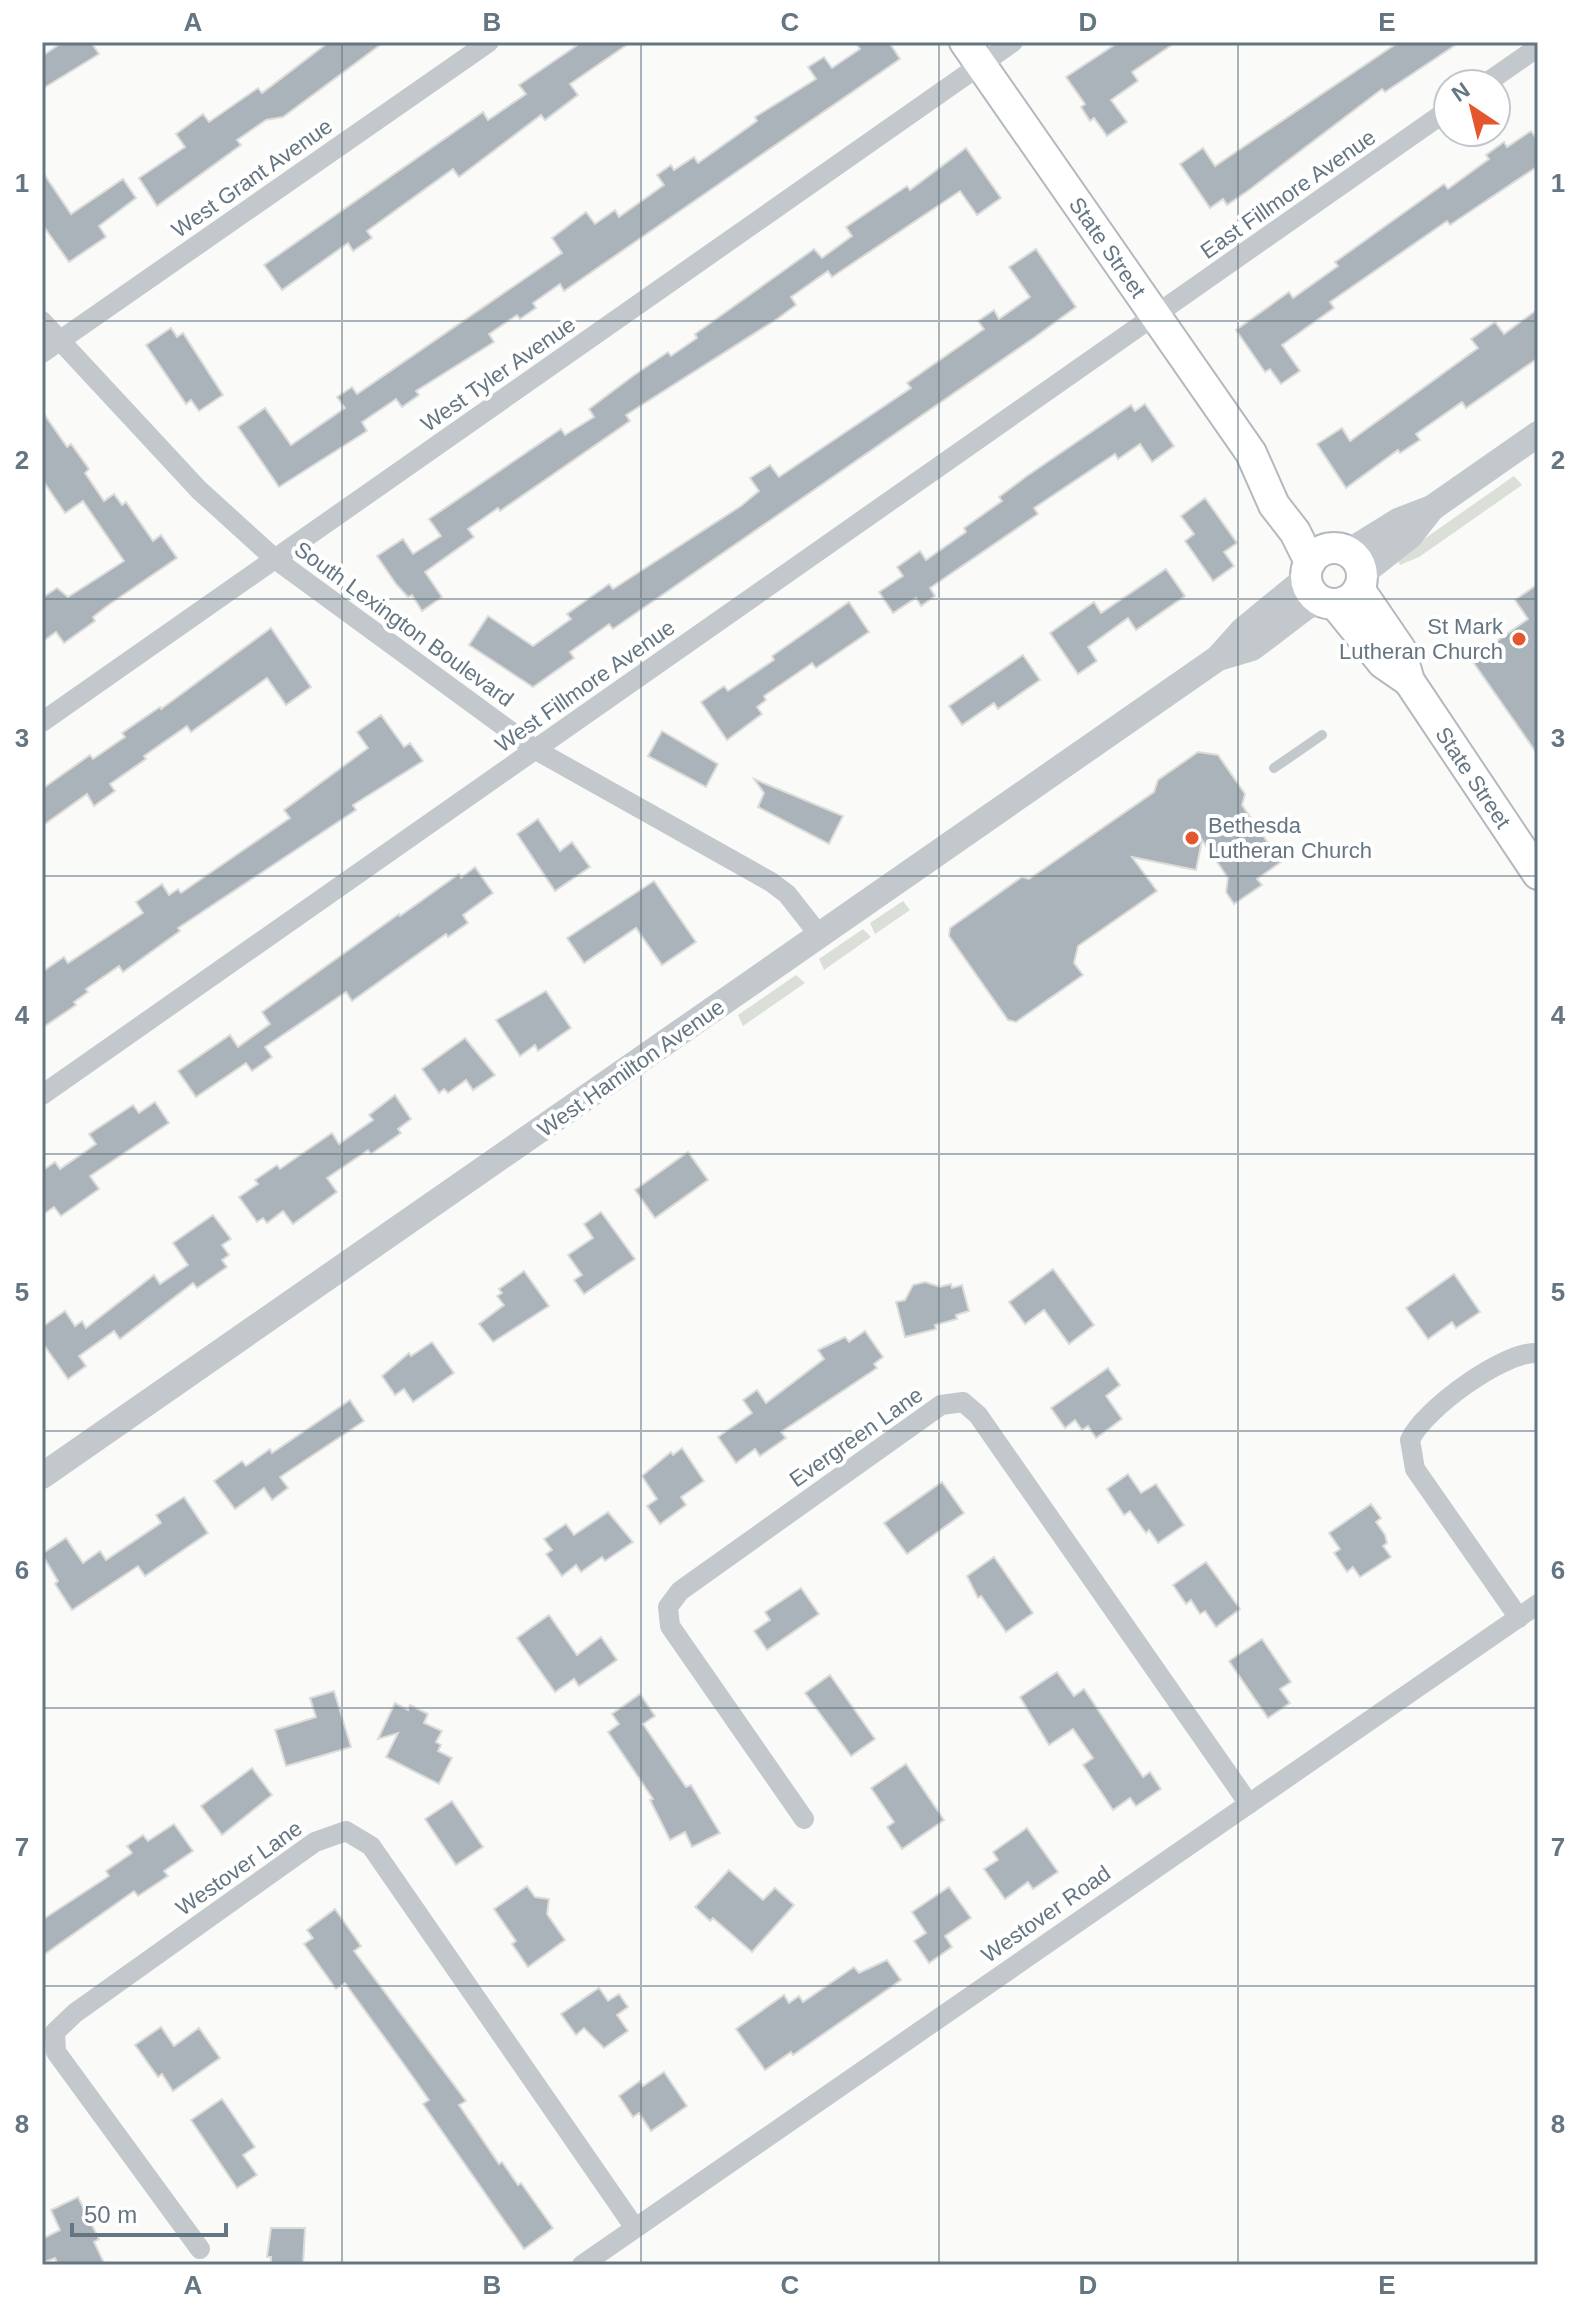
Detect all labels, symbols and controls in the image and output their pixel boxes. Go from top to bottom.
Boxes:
text: A [184,7,203,37]
text: B [483,7,501,37]
text: C [781,7,800,37]
text: D [1079,7,1097,37]
text: E [1378,7,1396,37]
north arrow [1432,68,1512,148]
text: N [1447,77,1474,107]
street label: West Grant Avenue [167,113,337,243]
street label: East Fillmore Avenue [1196,124,1380,264]
text: 1 [15,168,29,198]
text: 1 [1551,168,1565,198]
street label: State Street [1064,192,1151,302]
street label: West Tyler Avenue [416,311,580,437]
text: 2 [15,445,29,475]
text: 2 [1551,445,1565,475]
street label: South Lexington Boulevard [290,536,518,712]
place label: St Mark Lutheran Church [1339,614,1504,664]
street label: West Fillmore Avenue [491,615,679,757]
marker: St Mark Lutheran Church [1510,630,1528,648]
street label: State Street [1431,722,1516,833]
text: 3 [15,723,29,753]
text: 3 [1551,723,1565,753]
place label: Bethesda Lutheran Church [1208,813,1372,863]
marker: Bethesda Lutheran Church [1183,829,1201,847]
street label: West Hamilton Avenue [533,994,729,1142]
text: 4 [15,1000,30,1030]
text: 4 [1551,1000,1566,1030]
text: 5 [15,1277,29,1307]
text: 5 [1551,1277,1565,1307]
street label: Evergreen Lane [785,1382,927,1492]
text: 6 [15,1555,29,1585]
text: 6 [1551,1555,1565,1585]
street label: Westover Lane [171,1815,307,1921]
text: 7 [15,1832,29,1862]
text: 7 [1551,1832,1565,1862]
street label: Westover Road [977,1860,1115,1968]
text: 8 [15,2109,29,2139]
text: 8 [1551,2109,1565,2139]
scale bar [72,2187,226,2237]
text: 50 m [84,2201,137,2228]
text: A [184,2270,203,2300]
text: B [483,2270,501,2300]
text: C [781,2270,800,2300]
text: D [1079,2270,1097,2300]
text: E [1378,2270,1396,2300]

